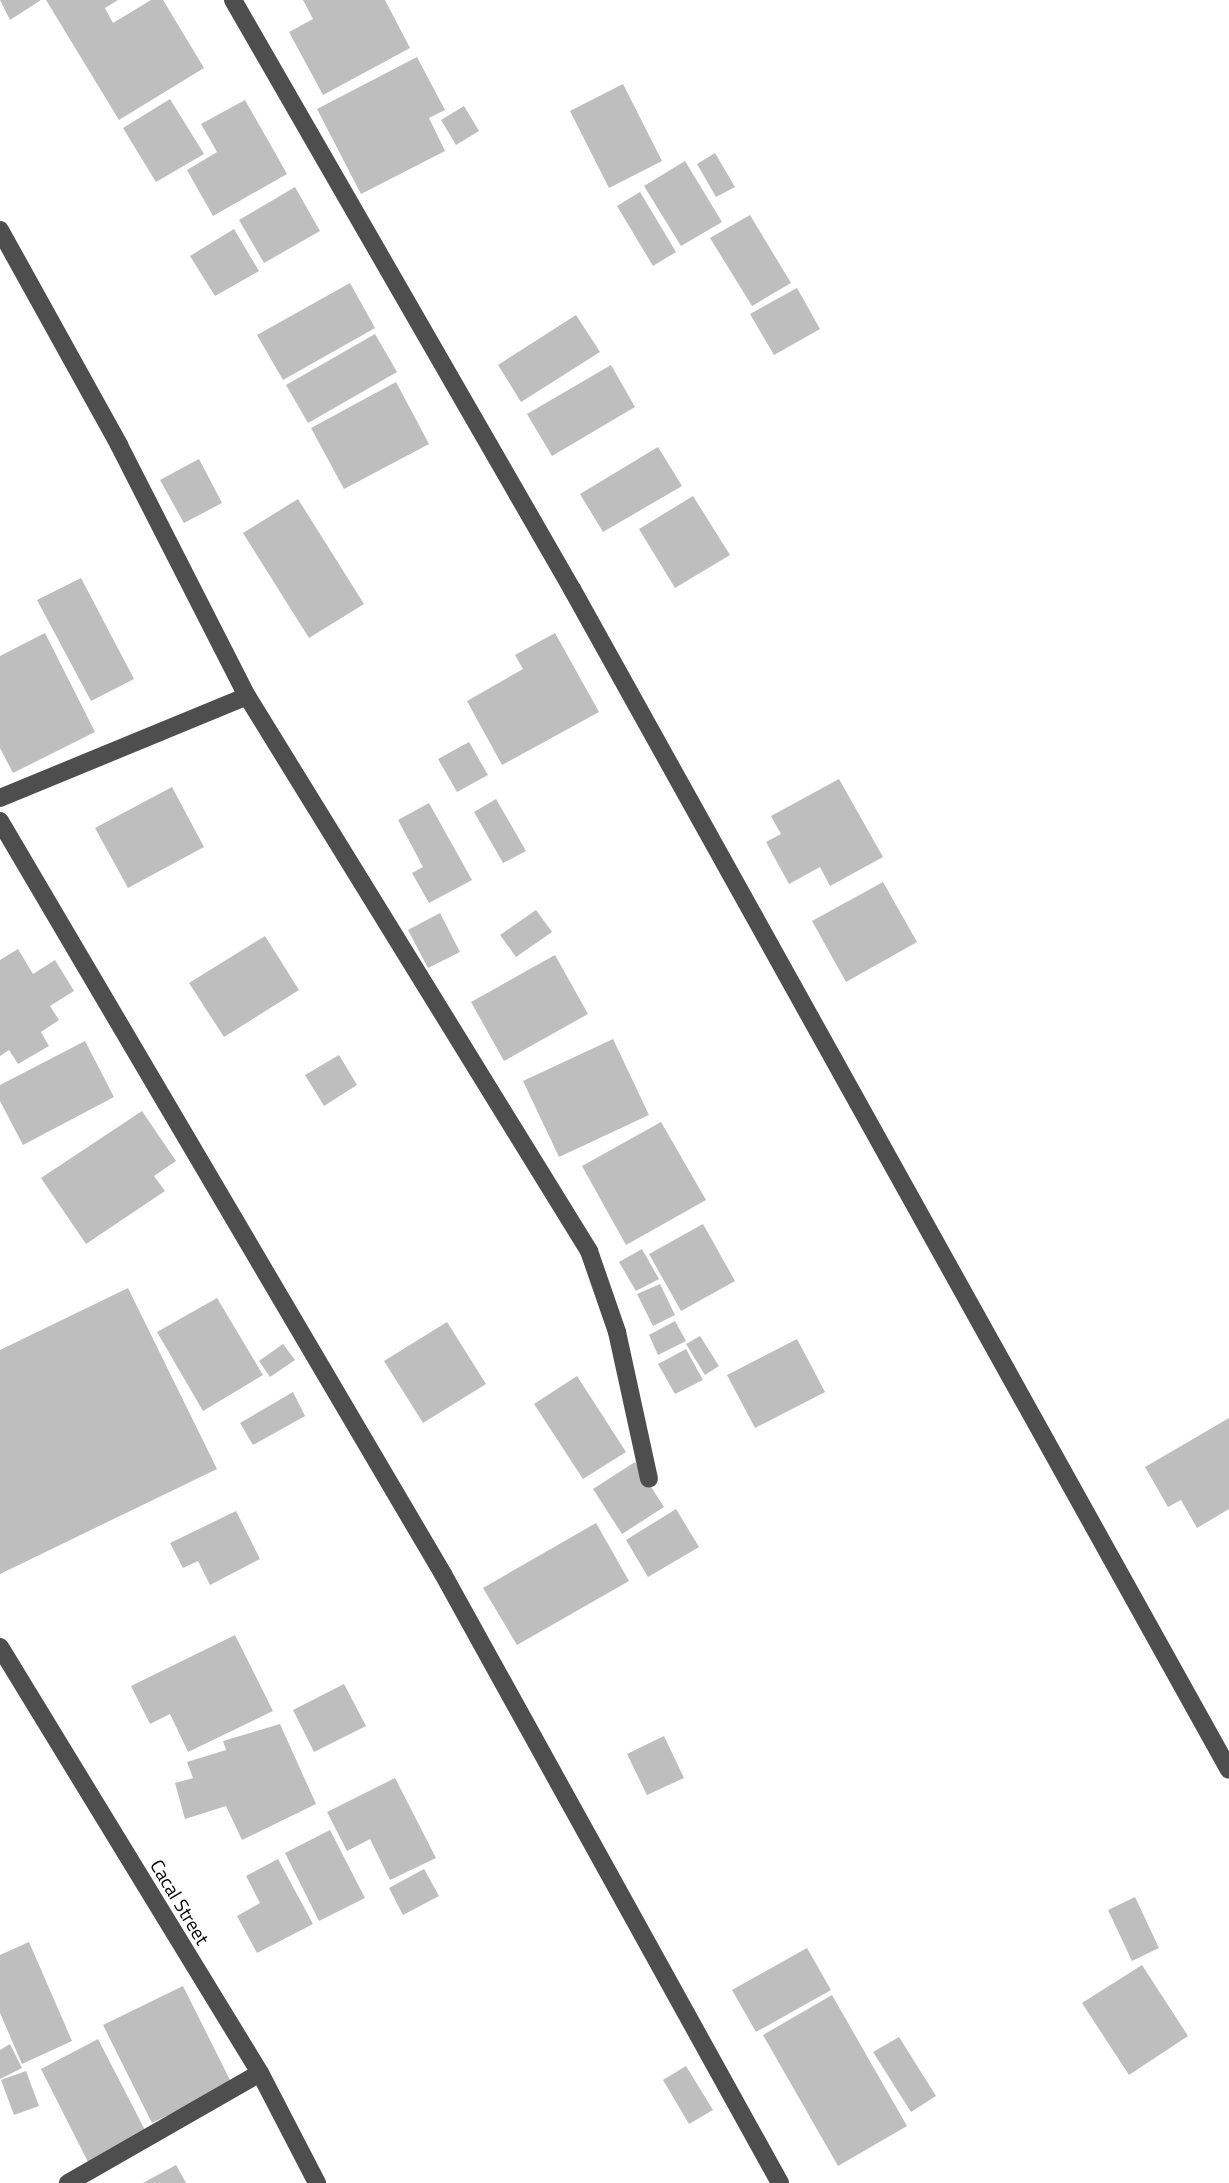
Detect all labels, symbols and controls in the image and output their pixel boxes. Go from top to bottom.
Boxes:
street label: Cacal Street [146,1855,214,1949]

